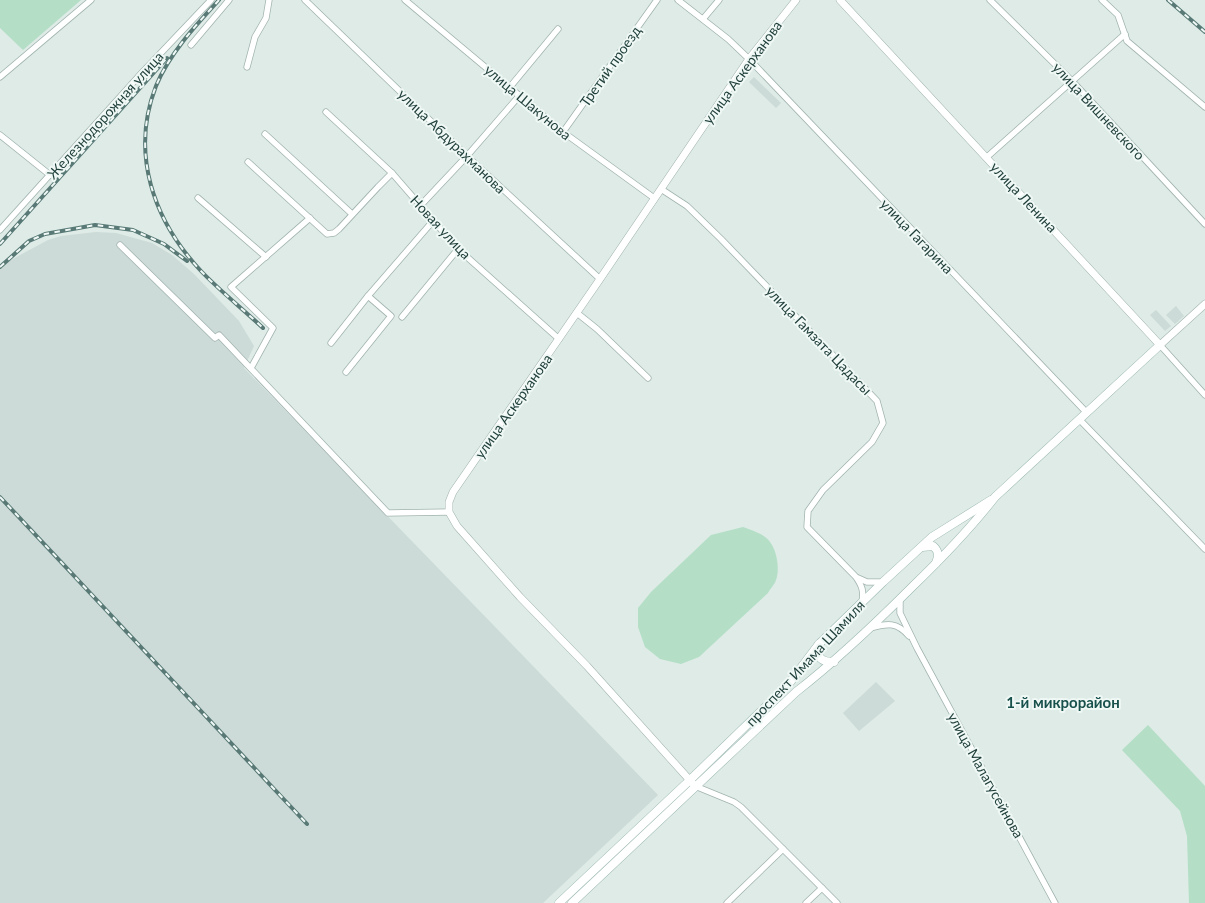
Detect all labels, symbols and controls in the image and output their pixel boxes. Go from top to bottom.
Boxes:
street label: улица Аскерханова [699,17,785,127]
street label: Третий проезд [576,22,644,110]
street label: Железнодорожная улица [43,48,167,182]
street label: улица Вишневского [1049,59,1149,163]
street label: улица Шакунова [481,61,575,143]
street label: улица Абдурахманова [395,85,509,197]
street label: улица Ленина [987,158,1061,236]
street label: Новая улица [407,192,475,262]
street label: улица Гагарина [877,195,957,277]
street label: улица Гамзата Цадасы [763,282,875,398]
street label: улица Аскерханова [471,351,555,461]
street label: проспект Имама Шамиля [742,596,868,730]
district label: 1-й микрорайон [1006,693,1120,711]
street label: улица Малагусейнова [944,709,1028,841]

